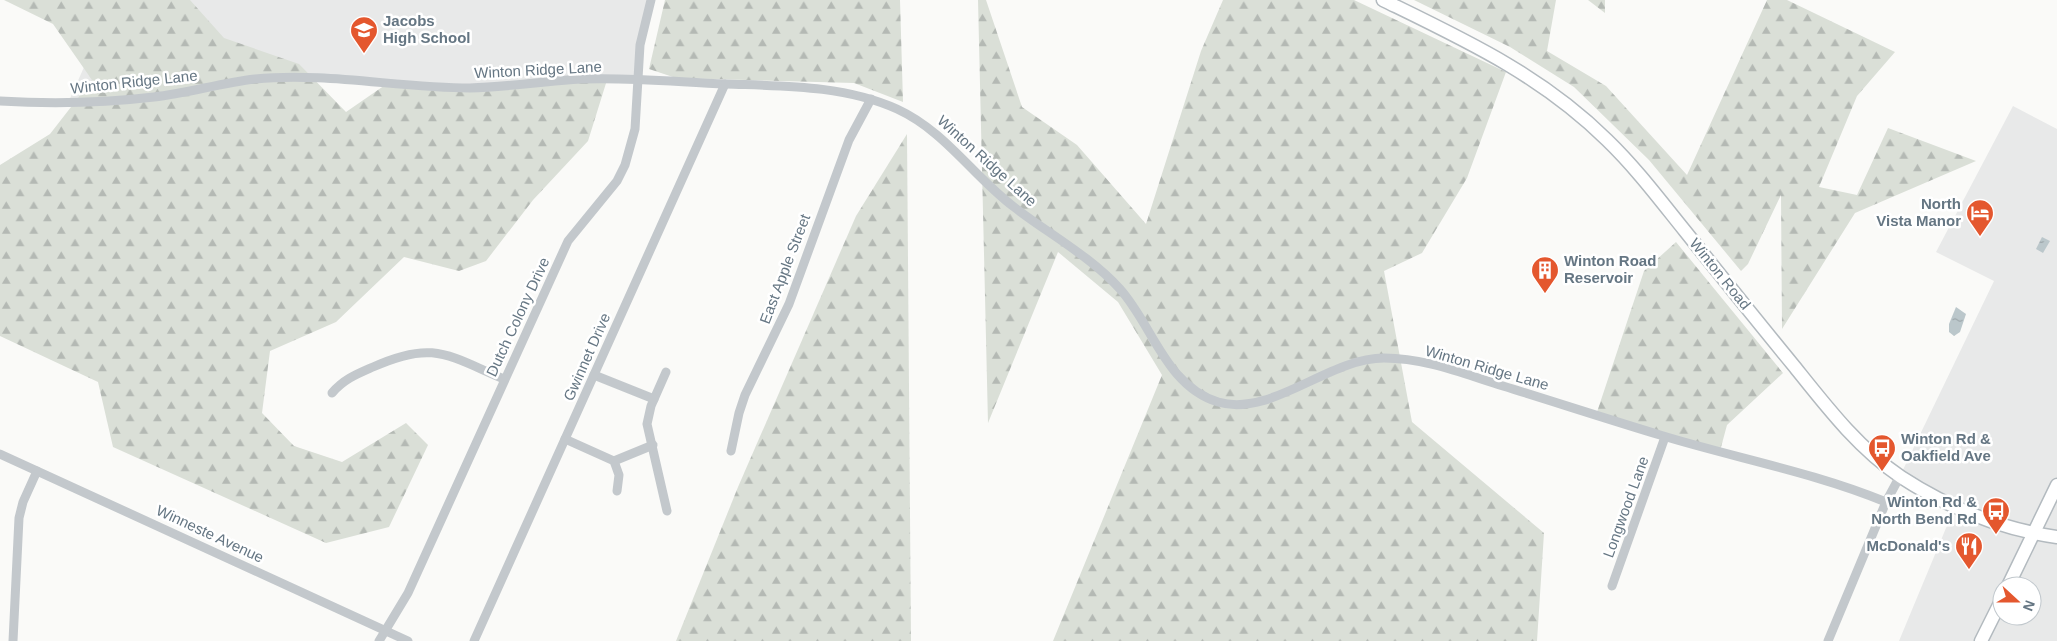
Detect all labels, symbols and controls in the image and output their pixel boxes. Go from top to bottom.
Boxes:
place label: Jacobs High School [383,12,471,46]
school or university icon: Jacobs High School [349,15,379,54]
street label: Winton Ridge Lane [474,58,602,81]
street label: Winton Ridge Lane [70,66,198,97]
street label: Winton Ridge Lane [934,112,1040,210]
place label: North Vista Manor [1876,195,1961,229]
hotel icon: North Vista Manor [1965,198,1995,237]
street label: East Apple Street [756,211,814,326]
street label: Winton Road [1686,235,1754,313]
place label: Winton Road Reservoir [1564,252,1656,286]
street label: Dutch Colony Drive [483,255,553,379]
building icon: Winton Road Reservoir [1530,255,1560,294]
street label: Gwinnet Drive [560,310,613,403]
street label: Winton Ridge Lane [1423,342,1551,393]
place label: Winton Rd & Oakfield Ave [1901,430,1991,464]
bus stop icon: Winton Rd & Oakfield Ave [1867,433,1897,472]
street label: Longwood Lane [1599,454,1652,560]
place label: Winton Rd & North Bend Rd [1871,493,1977,527]
bus stop icon: Winton Rd & North Bend Rd [1981,496,2011,535]
street label: Winneste Avenue [154,501,267,566]
restaurant icon: McDonald's [1954,531,1984,570]
place label: McDonald's [1866,537,1950,554]
north arrow [1992,576,2042,626]
text: N [2020,598,2038,613]

